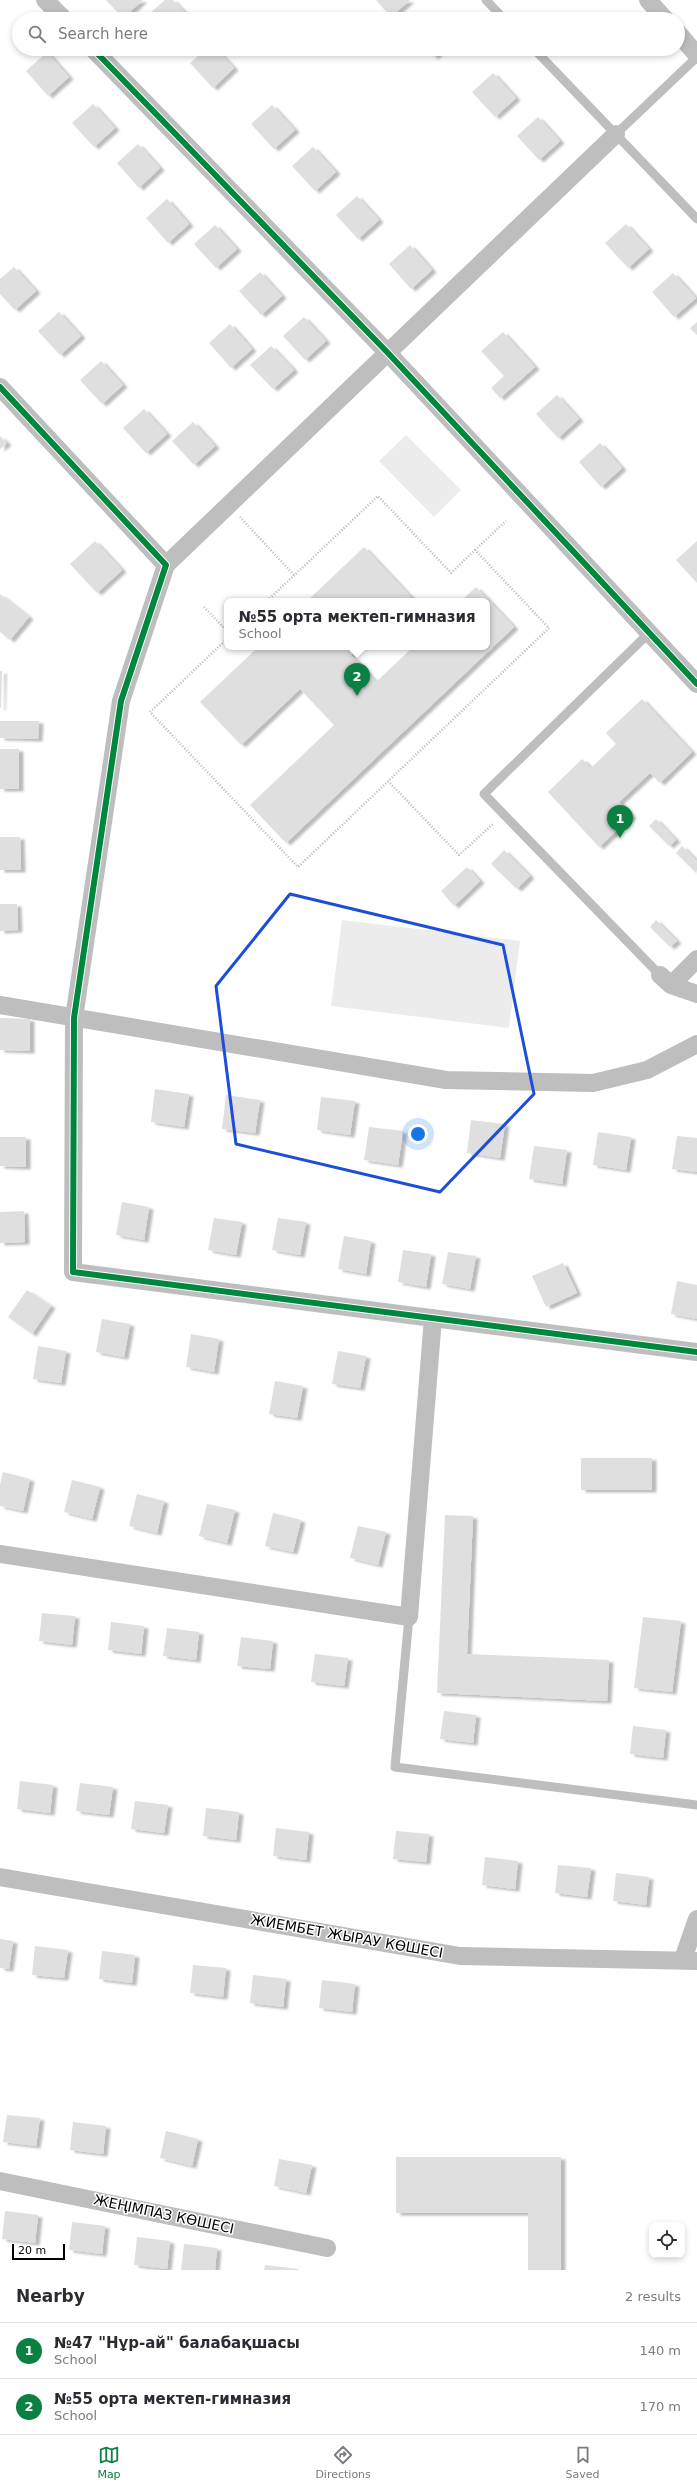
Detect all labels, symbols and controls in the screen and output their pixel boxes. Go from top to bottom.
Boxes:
search box [12,12,685,56]
icon: search [26,23,48,45]
text: Search here [58,25,148,43]
popup [224,598,490,650]
text: №55 орта мектеп-гимназия [238,608,476,626]
text: School [238,626,282,641]
pin: 2 [344,663,370,696]
pin: 1 [607,805,633,838]
your location [408,1124,428,1144]
street label: ЖИЕМБЕТ ЖЫРАУ КӨШЕСІ [250,1911,444,1961]
street label: ЖЕҢІМПАЗ КӨШЕСІ [92,2191,236,2237]
map controls [649,2222,685,2258]
button: locate [649,2222,685,2258]
scale bar [12,2242,65,2261]
text: 20 m [18,2244,46,2257]
text: Nearby [16,2286,85,2306]
text: 2 results [625,2289,681,2304]
text: №47 "Нұр-ай" балабақшасы [54,2334,300,2352]
text: 1 [24,2343,34,2358]
text: 140 m [639,2343,681,2358]
text: School [54,2352,97,2367]
text: №55 орта мектеп-гимназия [54,2390,291,2408]
text: 2 [24,2399,34,2414]
text: 170 m [639,2399,681,2414]
text: School [54,2408,97,2423]
tab: Map [97,2444,121,2481]
tab: Directions [315,2444,371,2481]
tab: Saved [566,2444,600,2481]

